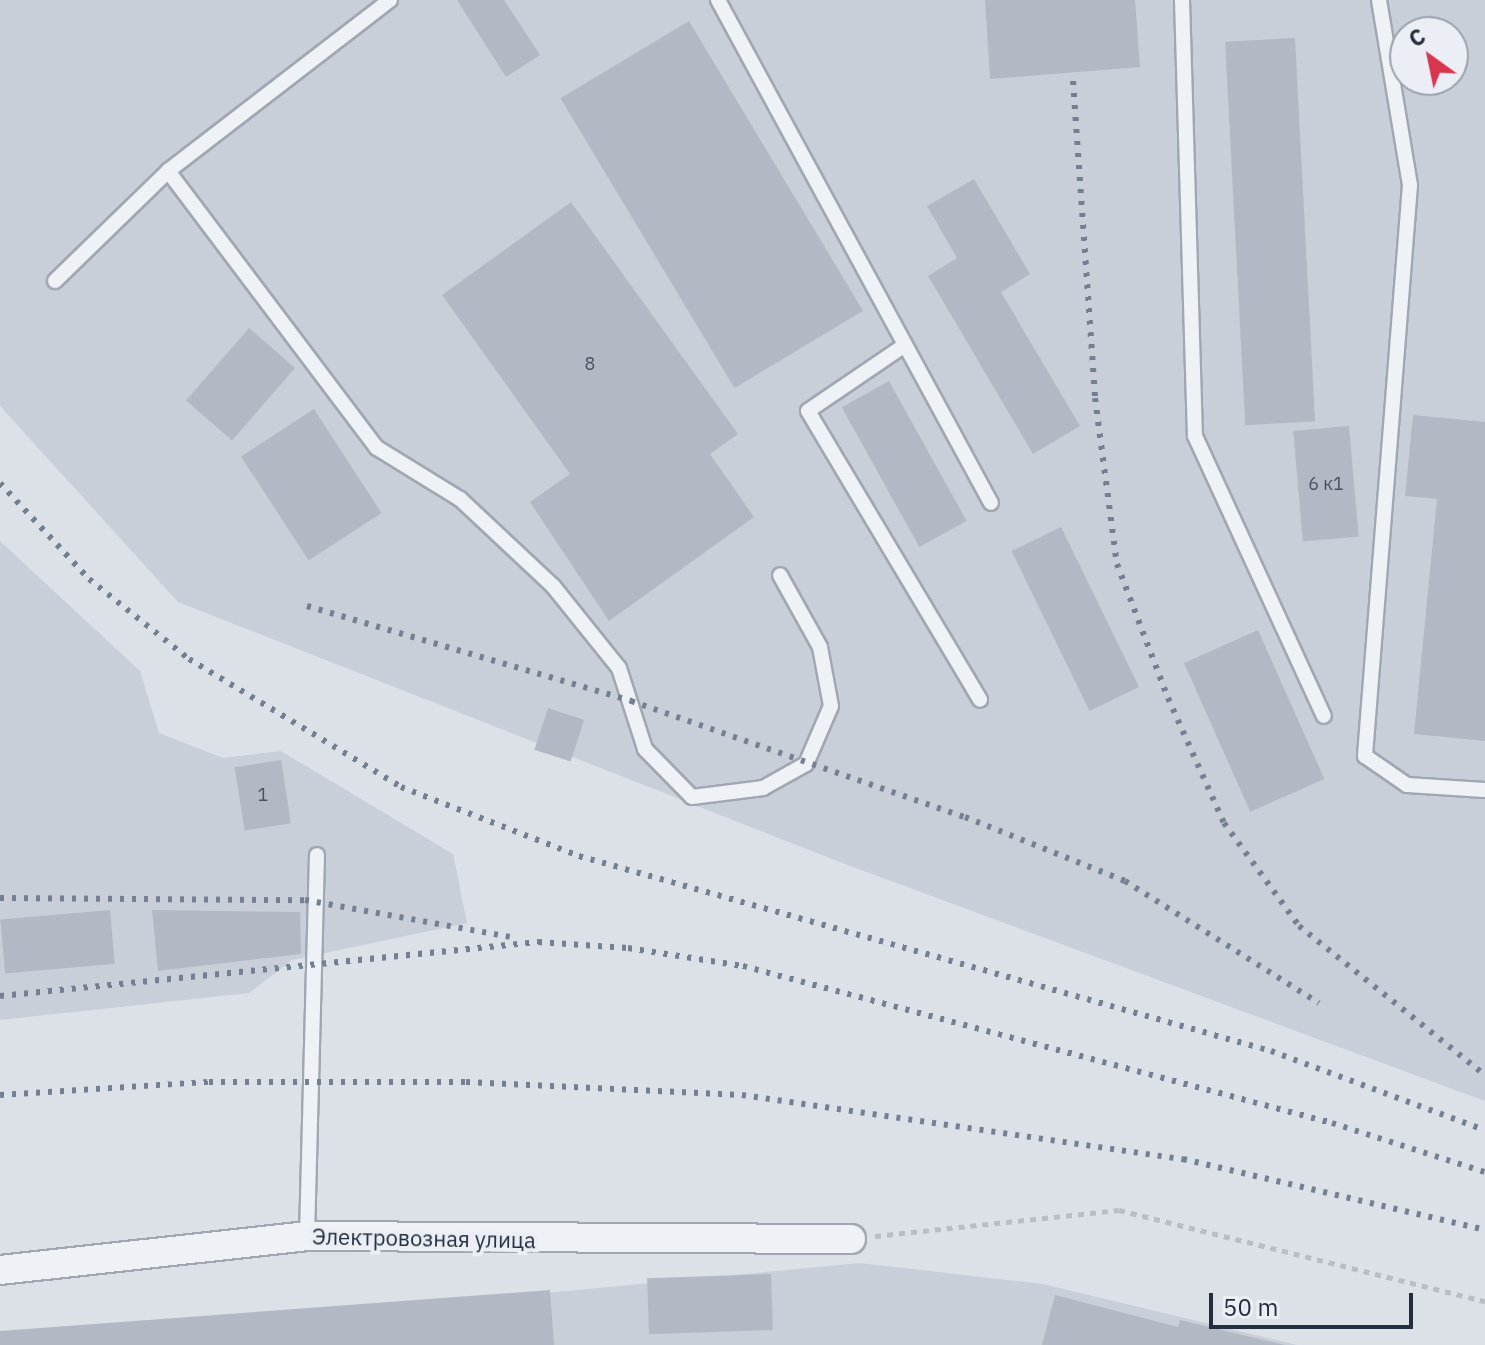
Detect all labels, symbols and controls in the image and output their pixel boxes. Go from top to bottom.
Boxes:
north arrow [1389,16,1469,96]
text: С [1403,21,1431,53]
house number: 8 [585,353,595,375]
house number: 6 к1 [1308,473,1344,495]
house number: 1 [258,784,268,806]
street label: Электровозная улица [312,1223,536,1253]
scale bar [1213,1277,1417,1327]
text: 50 m [1223,1291,1278,1323]

